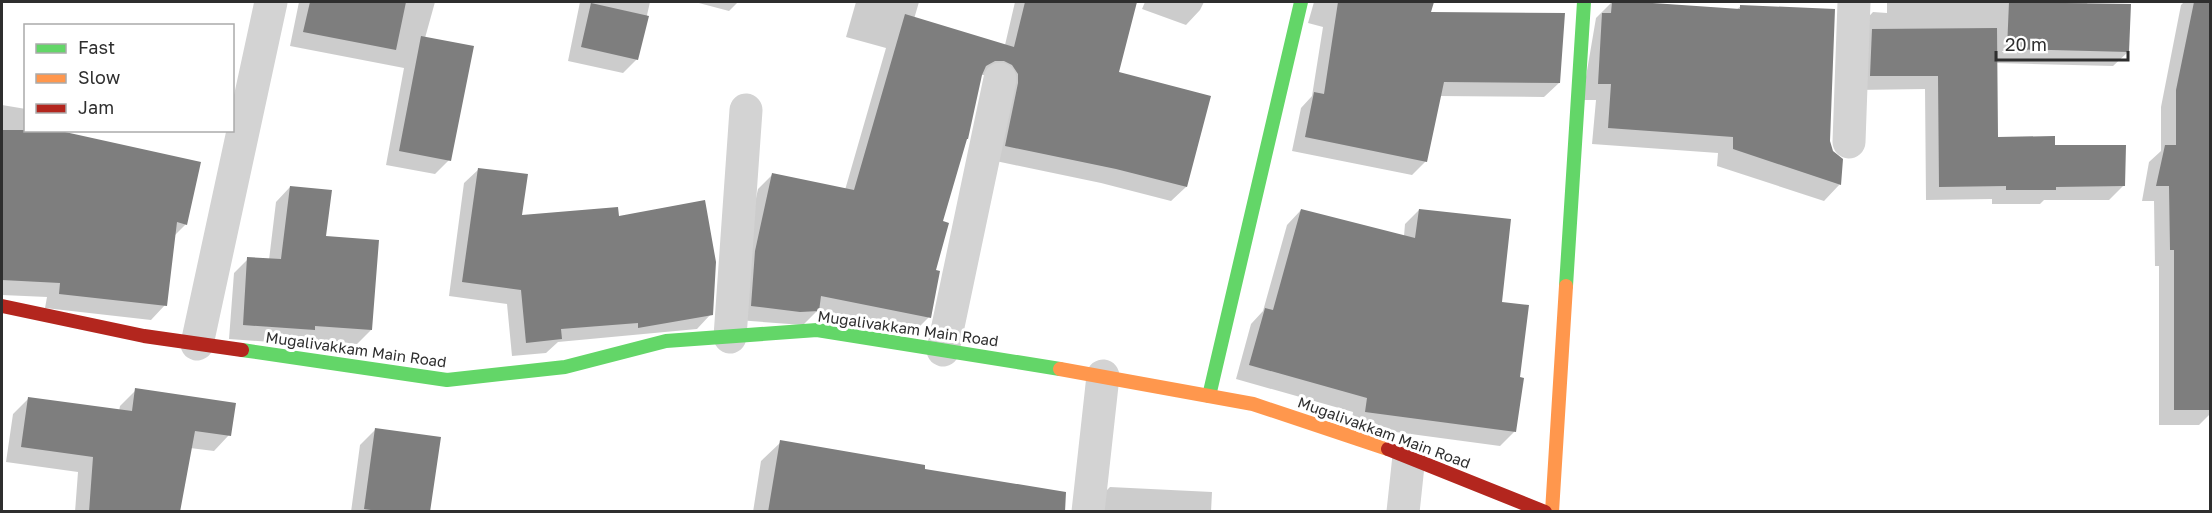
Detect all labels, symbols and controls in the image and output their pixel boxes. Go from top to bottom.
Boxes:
legend [24,24,234,132]
scale bar [1996,24,2128,62]
text: 20 m [2005,33,2047,55]
text: Fast [78,36,115,58]
text: Slow [78,66,121,88]
text: Jam [78,96,114,118]
street label: Mugalivakkam Main Road [817,306,1000,350]
street label: Mugalivakkam Main Road [265,327,448,371]
street label: Mugalivakkam Main Road [1296,392,1473,472]

